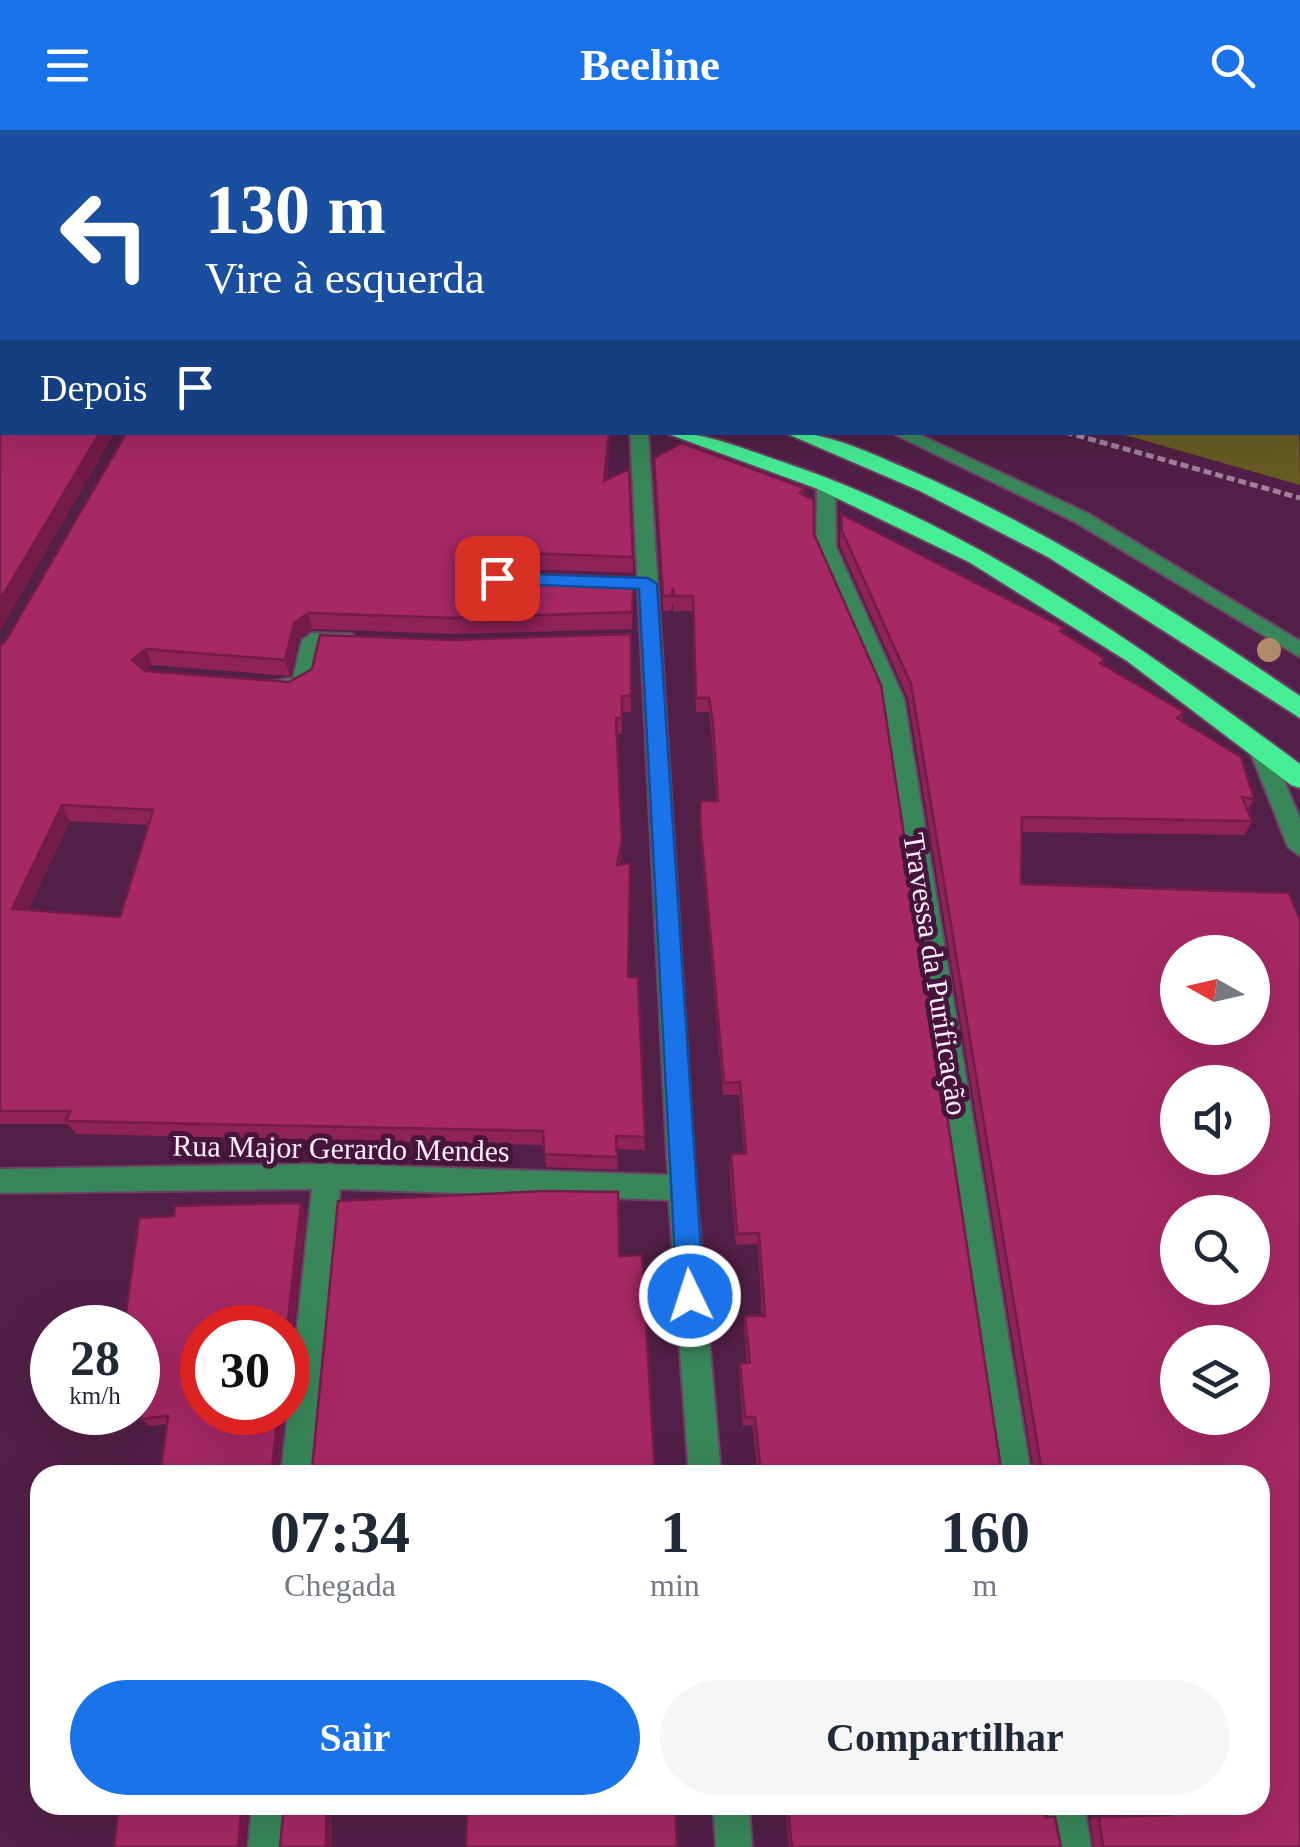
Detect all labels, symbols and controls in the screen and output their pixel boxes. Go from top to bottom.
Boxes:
icon: menu [40,38,95,93]
icon: search [1205,38,1260,93]
text: Beeline [580,40,720,90]
icon: left [40,170,170,300]
text: 130 m [205,171,386,248]
text: Vire à esquerda [205,253,485,303]
icon: arrive [168,360,223,415]
text: Depois [40,367,148,409]
pin [455,536,540,621]
icon: arrive [470,551,525,606]
street label: Travessa da Purificação [897,830,975,1118]
north arrow [1160,935,1270,1045]
map controls [1160,935,1270,1435]
button: sound [1160,1065,1270,1175]
street label: Rua Major Gerardo Mendes [172,1129,510,1167]
button: search [1160,1195,1270,1305]
position arrow [638,1244,742,1348]
speed limit sign: 30 [180,1305,310,1435]
button: layers [1160,1325,1270,1435]
text: 28 [70,1330,120,1386]
text: km/h [69,1382,121,1409]
text: 07:34 [270,1499,410,1565]
text: 1 [660,1499,690,1565]
text: 160 [940,1499,1030,1565]
text: Chegada [284,1567,396,1603]
text: min [650,1567,700,1603]
text: m [972,1567,997,1603]
button: Sair [70,1680,640,1795]
button: Compartilhar [660,1680,1230,1795]

